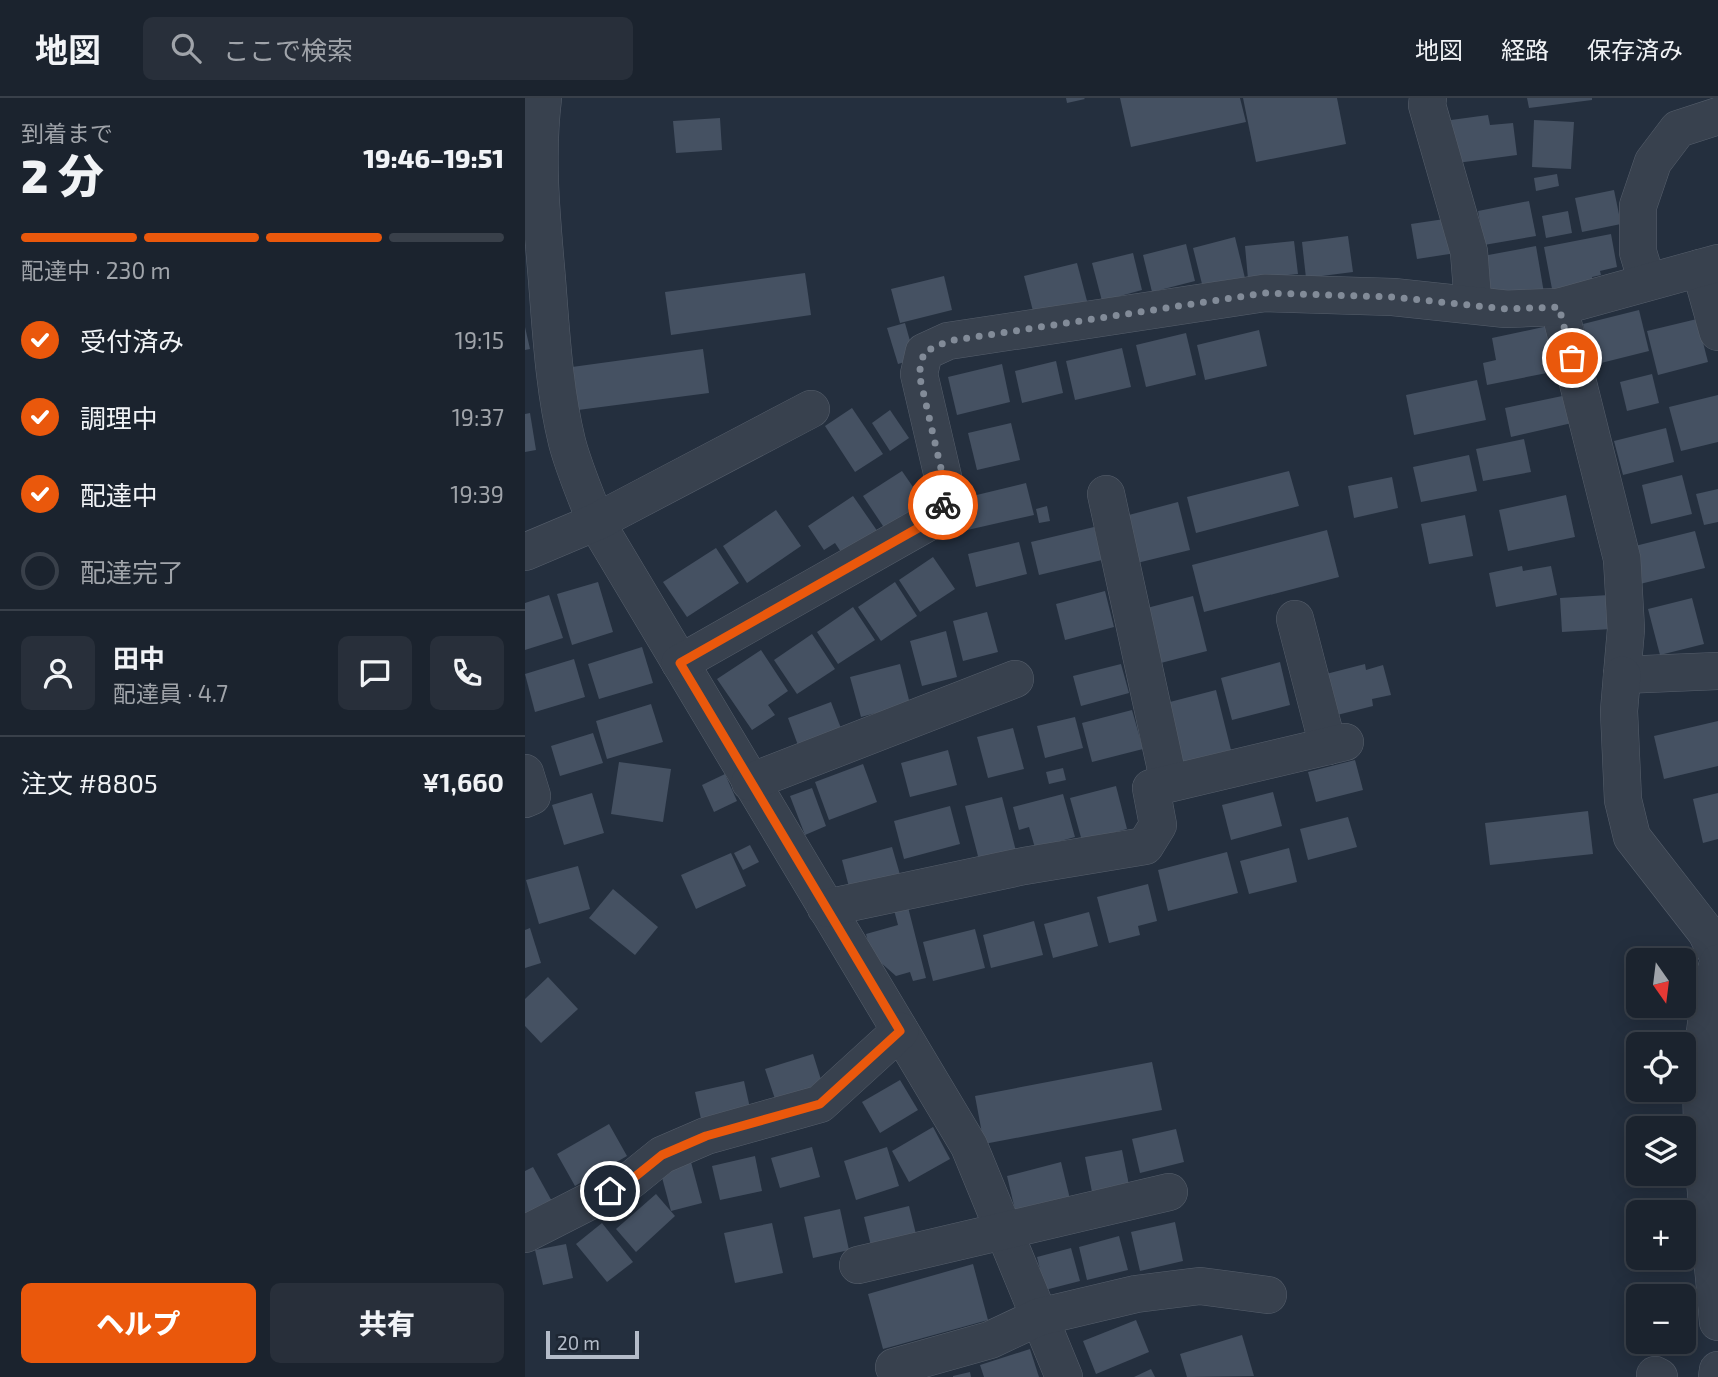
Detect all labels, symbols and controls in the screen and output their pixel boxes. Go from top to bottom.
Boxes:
search box [143,17,633,80]
text: 地図 [35,29,101,69]
icon: search [167,29,205,67]
text: ここで検索 [223,34,353,65]
text: 地図 [1415,35,1463,64]
text: 経路 [1501,35,1549,64]
text: 保存済み [1587,35,1683,64]
text: 到着まで [21,119,113,147]
text: 19:46–19:51 [363,142,504,173]
text: 2 分 [21,147,104,202]
text: 配達中 · 230 m [21,256,171,284]
icon: check [21,321,59,359]
text: 受付済み [80,325,184,356]
text: 19:15 [455,326,504,354]
pin [1542,328,1602,388]
icon: bag [1553,339,1591,377]
icon: check [21,398,59,436]
text: 調理中 [80,402,158,433]
text: 19:37 [452,403,504,431]
courier [908,470,978,540]
icon: check [21,475,59,513]
text: 配達中 [80,479,158,510]
text: 19:39 [450,480,504,508]
icon: bike [924,486,962,524]
text: 配達完了 [80,556,184,587]
button: person [21,636,95,710]
button: chat [338,636,412,710]
button: phone [430,636,504,710]
text: 田中 [113,642,165,673]
text: 配達員 · 4.7 [113,679,228,707]
text: ¥1,660 [422,766,504,797]
text: 注文 #8805 [21,767,158,798]
north arrow [1626,948,1696,1018]
map controls [1626,948,1696,1354]
button: locate [1626,1032,1696,1102]
button: layers [1626,1116,1696,1186]
pin [580,1161,640,1221]
icon: home [591,1172,629,1210]
button: + [1626,1200,1696,1270]
button: ヘルプ [21,1283,256,1363]
button: 共有 [270,1283,504,1363]
button: − [1626,1284,1696,1354]
scale bar [546,1328,639,1360]
text: 20 m [557,1331,600,1354]

